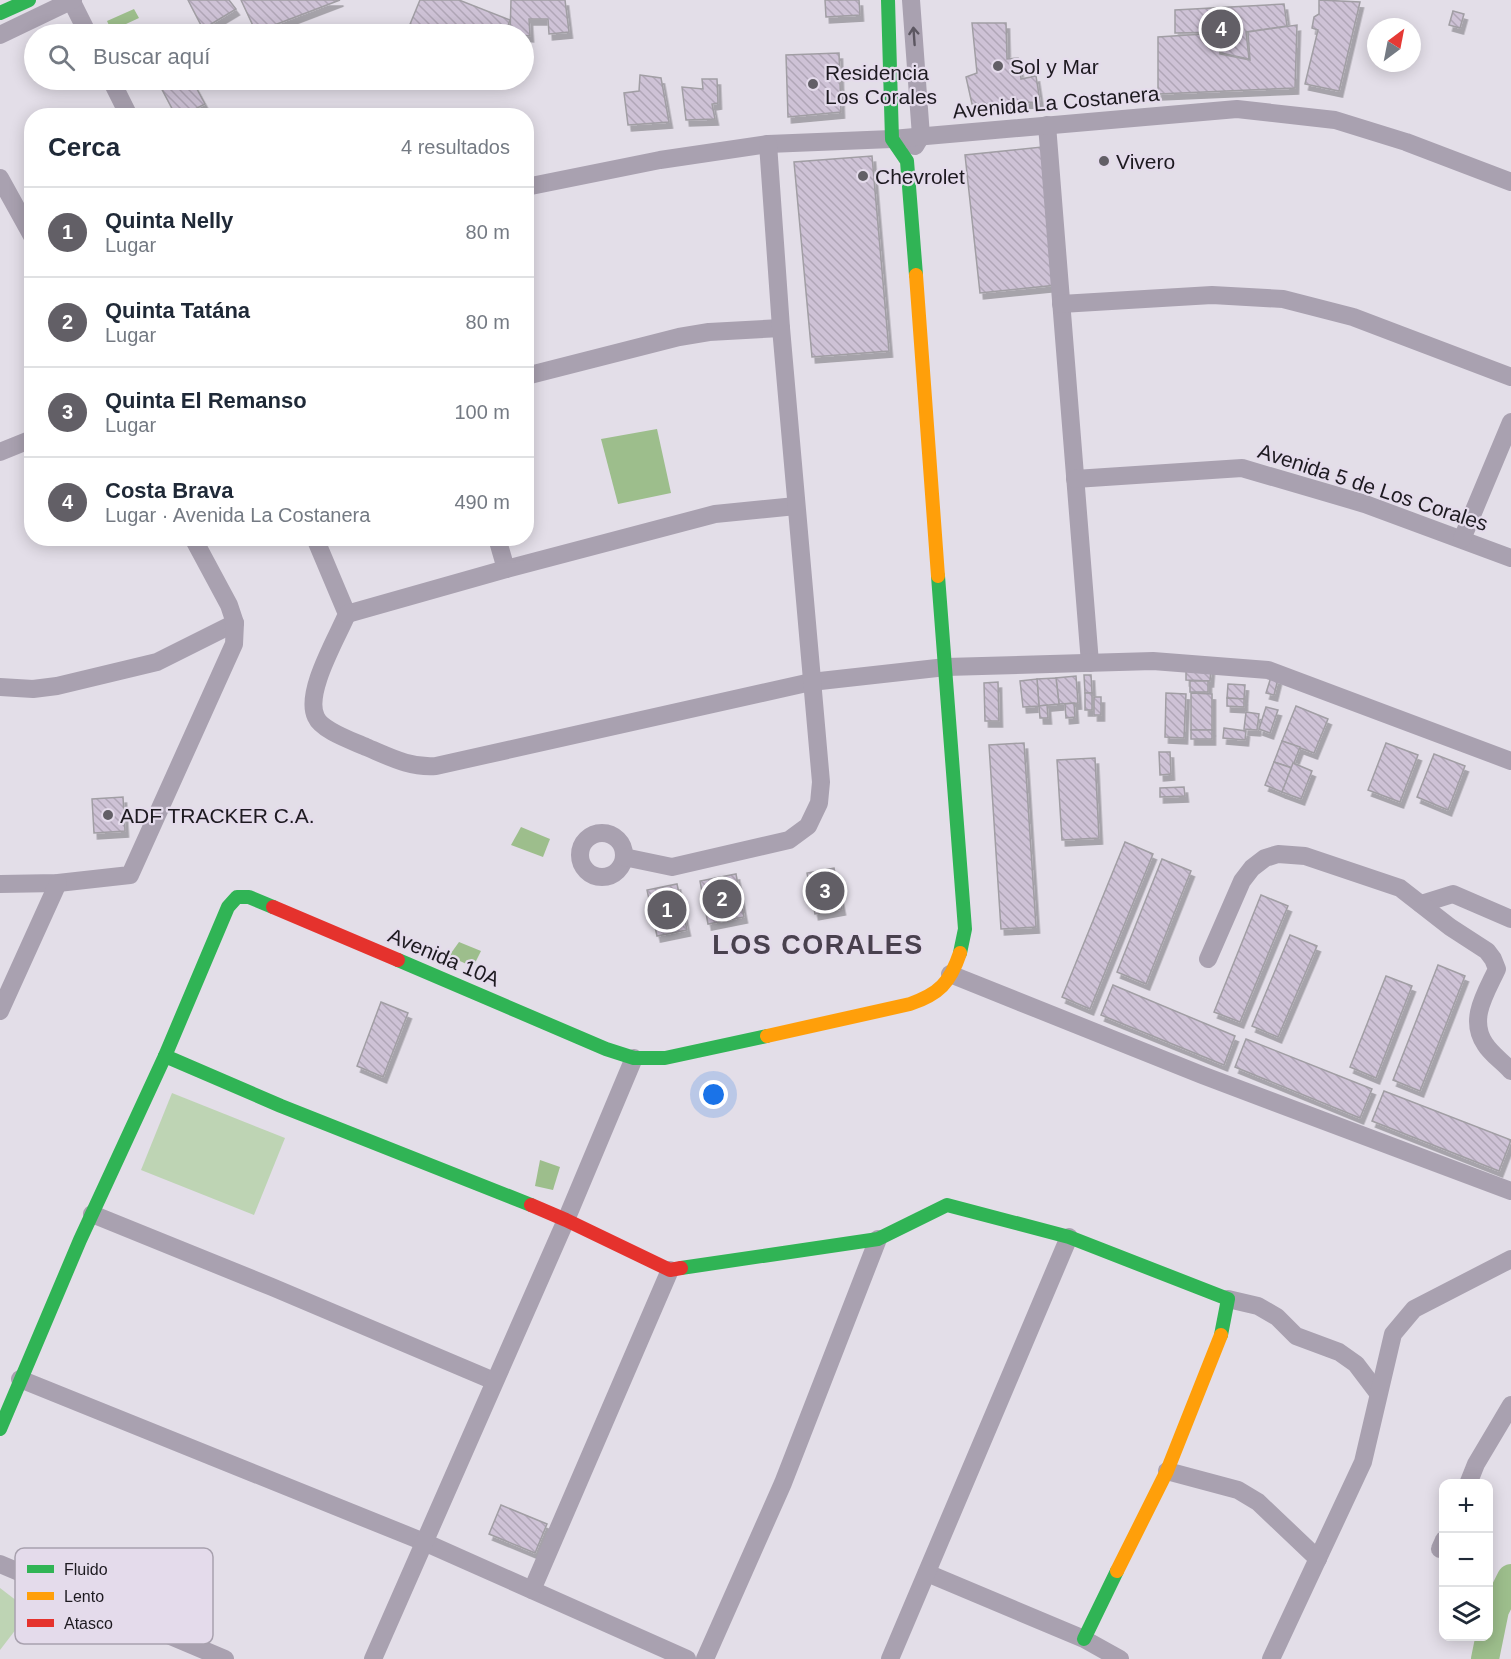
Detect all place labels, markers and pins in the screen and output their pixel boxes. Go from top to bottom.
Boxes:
pin: 4 [1202,6,1240,51]
place label: Sol y Mar [1010,55,1099,78]
marker: Sol y Mar [991,59,1005,73]
place label: Residencia Los Corales [825,61,937,108]
marker: Residencia Los Corales [806,77,820,91]
place label: Vivero [1116,150,1175,173]
marker: Vivero [1097,154,1111,168]
place label: Chevrolet [875,165,965,188]
marker: Chevrolet [856,169,870,183]
place label: ADF TRACKER C.A. [120,804,314,827]
marker: ADF TRACKER C.A. [101,808,115,822]
pin: 3 [806,868,844,914]
pin: 2 [702,876,742,922]
pin: 1 [648,888,686,932]

